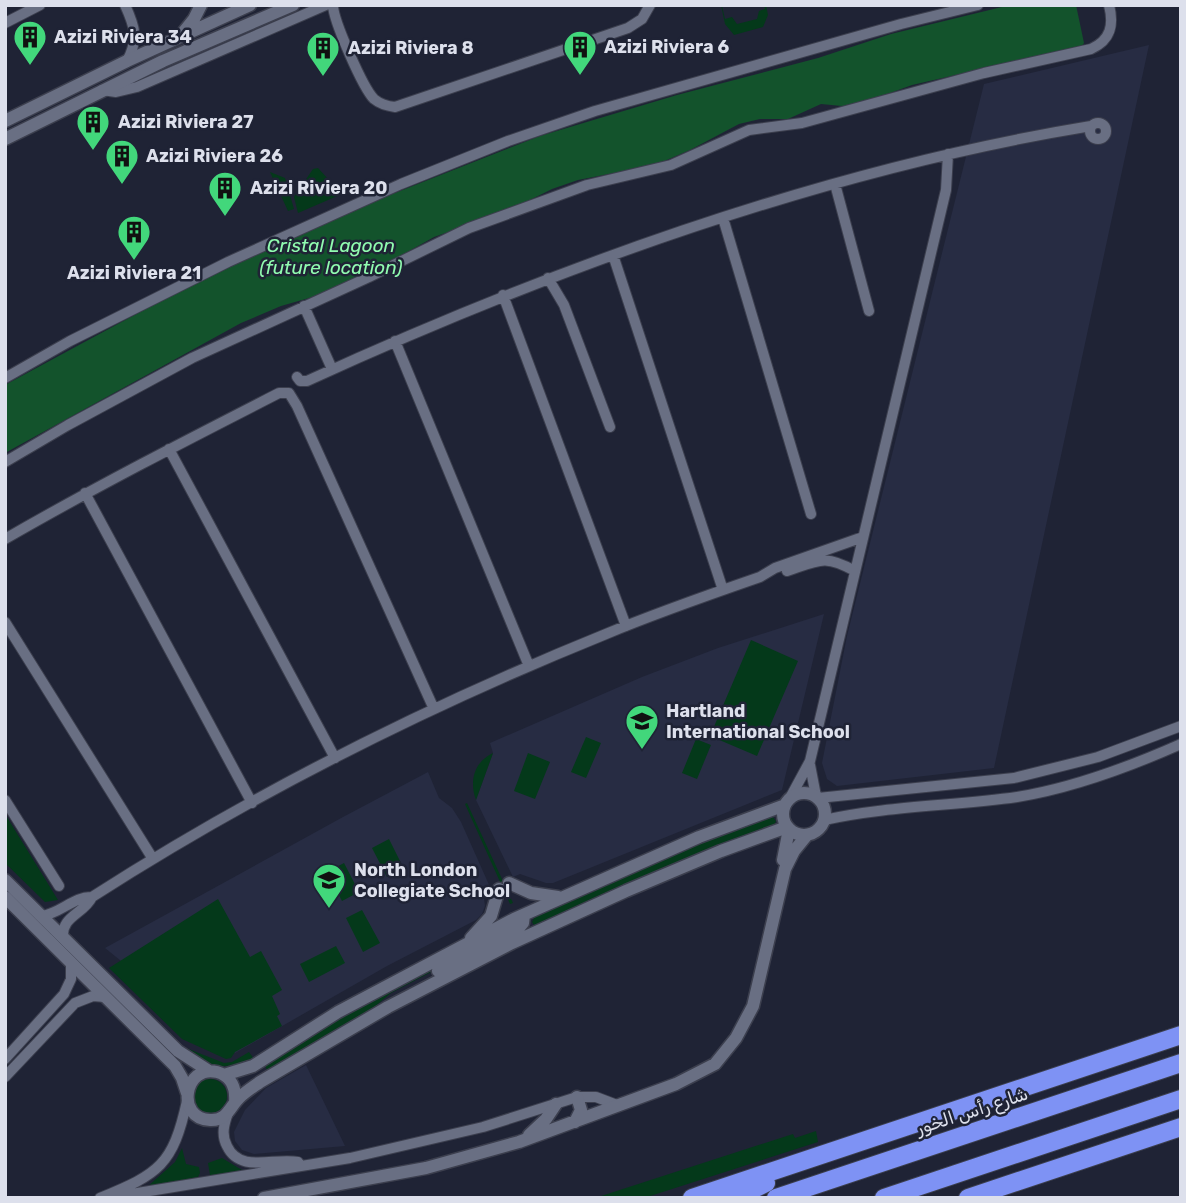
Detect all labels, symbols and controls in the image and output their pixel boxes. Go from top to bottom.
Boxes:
building icon: Azizi Riviera 34 [11,18,49,67]
place label: Azizi Riviera 34 [54,26,192,48]
building icon: Azizi Riviera 6 [561,28,599,77]
building icon: Azizi Riviera 8 [304,29,342,78]
place label: Azizi Riviera 6 [604,36,730,58]
place label: Azizi Riviera 8 [348,37,474,59]
building icon: Azizi Riviera 27 [74,103,112,152]
place label: Azizi Riviera 27 [118,111,254,133]
building icon: Azizi Riviera 26 [103,137,141,186]
place label: Azizi Riviera 26 [146,145,283,167]
building icon: Azizi Riviera 20 [206,169,244,218]
place label: Azizi Riviera 20 [250,177,387,199]
building icon: Azizi Riviera 21 [115,213,153,262]
water label: Cristal Lagoon (future location) [259,234,403,279]
place label: Azizi Riviera 21 [67,262,201,284]
place label: Hartland International School [666,700,850,743]
school or university icon: Hartland International School [623,702,661,751]
place label: North London Collegiate School [354,859,510,902]
school or university icon: North London Collegiate School [310,861,348,910]
street label: شارع رأس الخور [912,1083,1031,1141]

